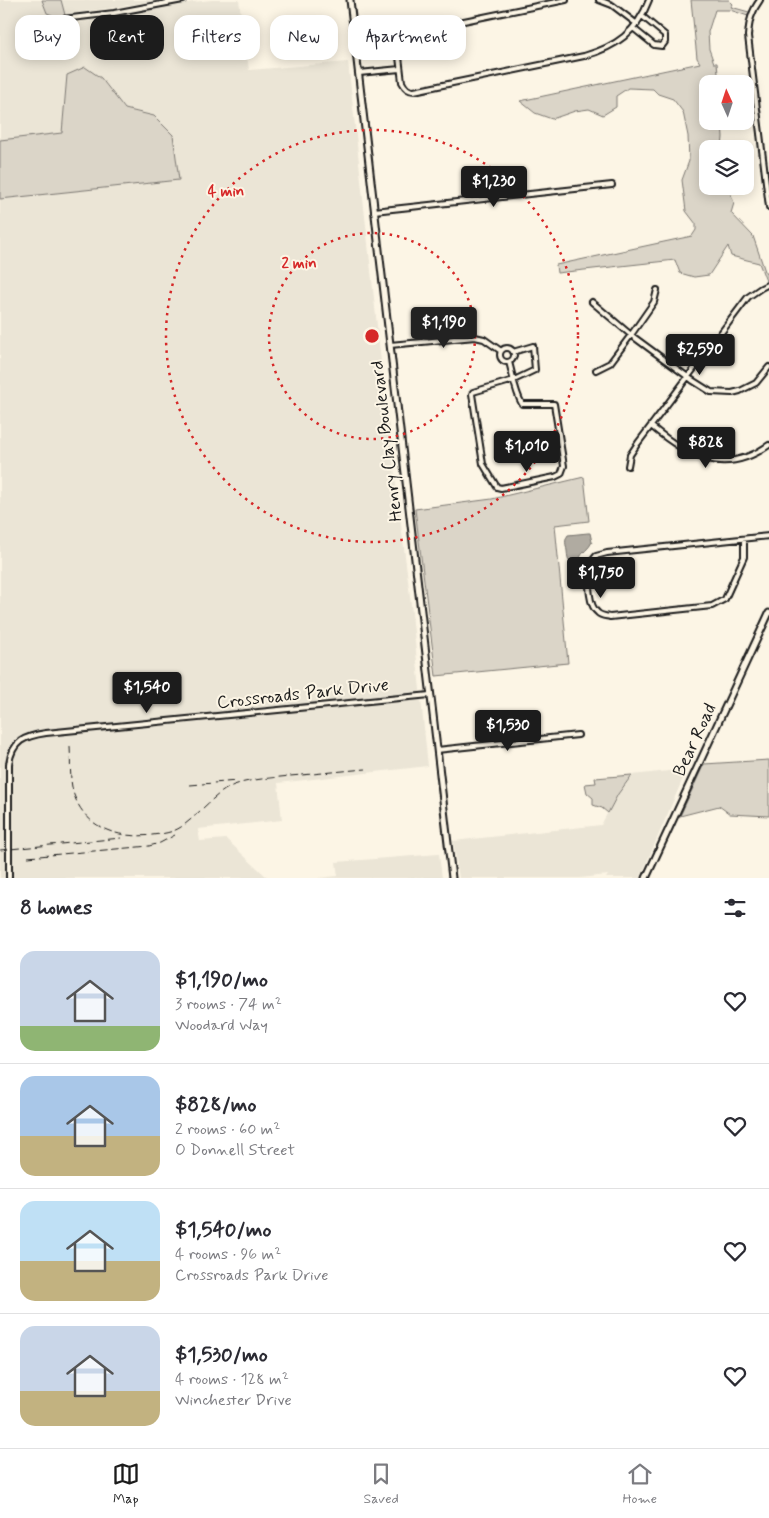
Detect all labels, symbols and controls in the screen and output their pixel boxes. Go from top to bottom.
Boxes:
chip: Buy [15,15,80,60]
chip: Rent [90,15,164,60]
chip: Filters [174,15,260,60]
chip: New [270,15,338,60]
chip: Apartment [348,15,466,60]
north arrow [699,75,754,130]
map controls [699,75,754,195]
button: layers [699,140,754,195]
pin: $1,230 [453,166,535,208]
text: $1,230 [472,171,516,192]
text: 4 min [208,182,244,202]
text: 2 min [281,254,317,274]
pin: $1,190 [403,306,485,349]
text: $1,190 [422,312,466,333]
centre of rings [363,327,381,345]
pin: $2,590 [659,334,741,376]
text: $2,590 [677,339,723,360]
street label: Henry Clay Boulevard [365,359,409,523]
pin: $828 [676,426,736,469]
pin: $1,010 [486,430,568,473]
text: $828 [688,432,724,453]
text: $1,010 [505,436,549,457]
pin: $1,750 [560,556,642,599]
text: $1,750 [578,562,624,583]
pin: $1,540 [106,672,188,714]
street label: Crossroads Park Drive [216,673,390,715]
text: $1,540 [124,677,170,698]
street label: Bear Road [668,699,722,781]
pin: $1,530 [467,710,549,752]
text: $1,530 [486,715,530,736]
text: 8 homes [20,894,92,922]
icon: filters [721,894,749,922]
text: $1,190/mo [175,966,268,994]
icon: home [60,971,120,1031]
icon: heart [721,987,749,1015]
text: 3 rooms · 74 m² [175,994,282,1015]
text: Woodard Way [175,1015,268,1036]
text: $828/mo [175,1091,256,1119]
icon: home [60,1096,120,1156]
icon: heart [721,1112,749,1140]
text: 2 rooms · 60 m² [175,1119,280,1140]
text: O Donnell Street [175,1140,295,1161]
text: $1,540/mo [175,1216,271,1244]
icon: home [60,1221,120,1281]
icon: heart [721,1237,749,1265]
text: 4 rooms · 96 m² [175,1244,281,1265]
text: Crossroads Park Drive [175,1265,329,1286]
text: $1,530/mo [175,1341,268,1369]
icon: home [60,1346,120,1406]
icon: heart [721,1362,749,1390]
text: 4 rooms · 128 m² [175,1369,289,1390]
text: Winchester Drive [175,1390,292,1411]
tab: Map [112,1460,140,1508]
tab: Saved [363,1460,399,1508]
tab: Home [622,1460,657,1508]

